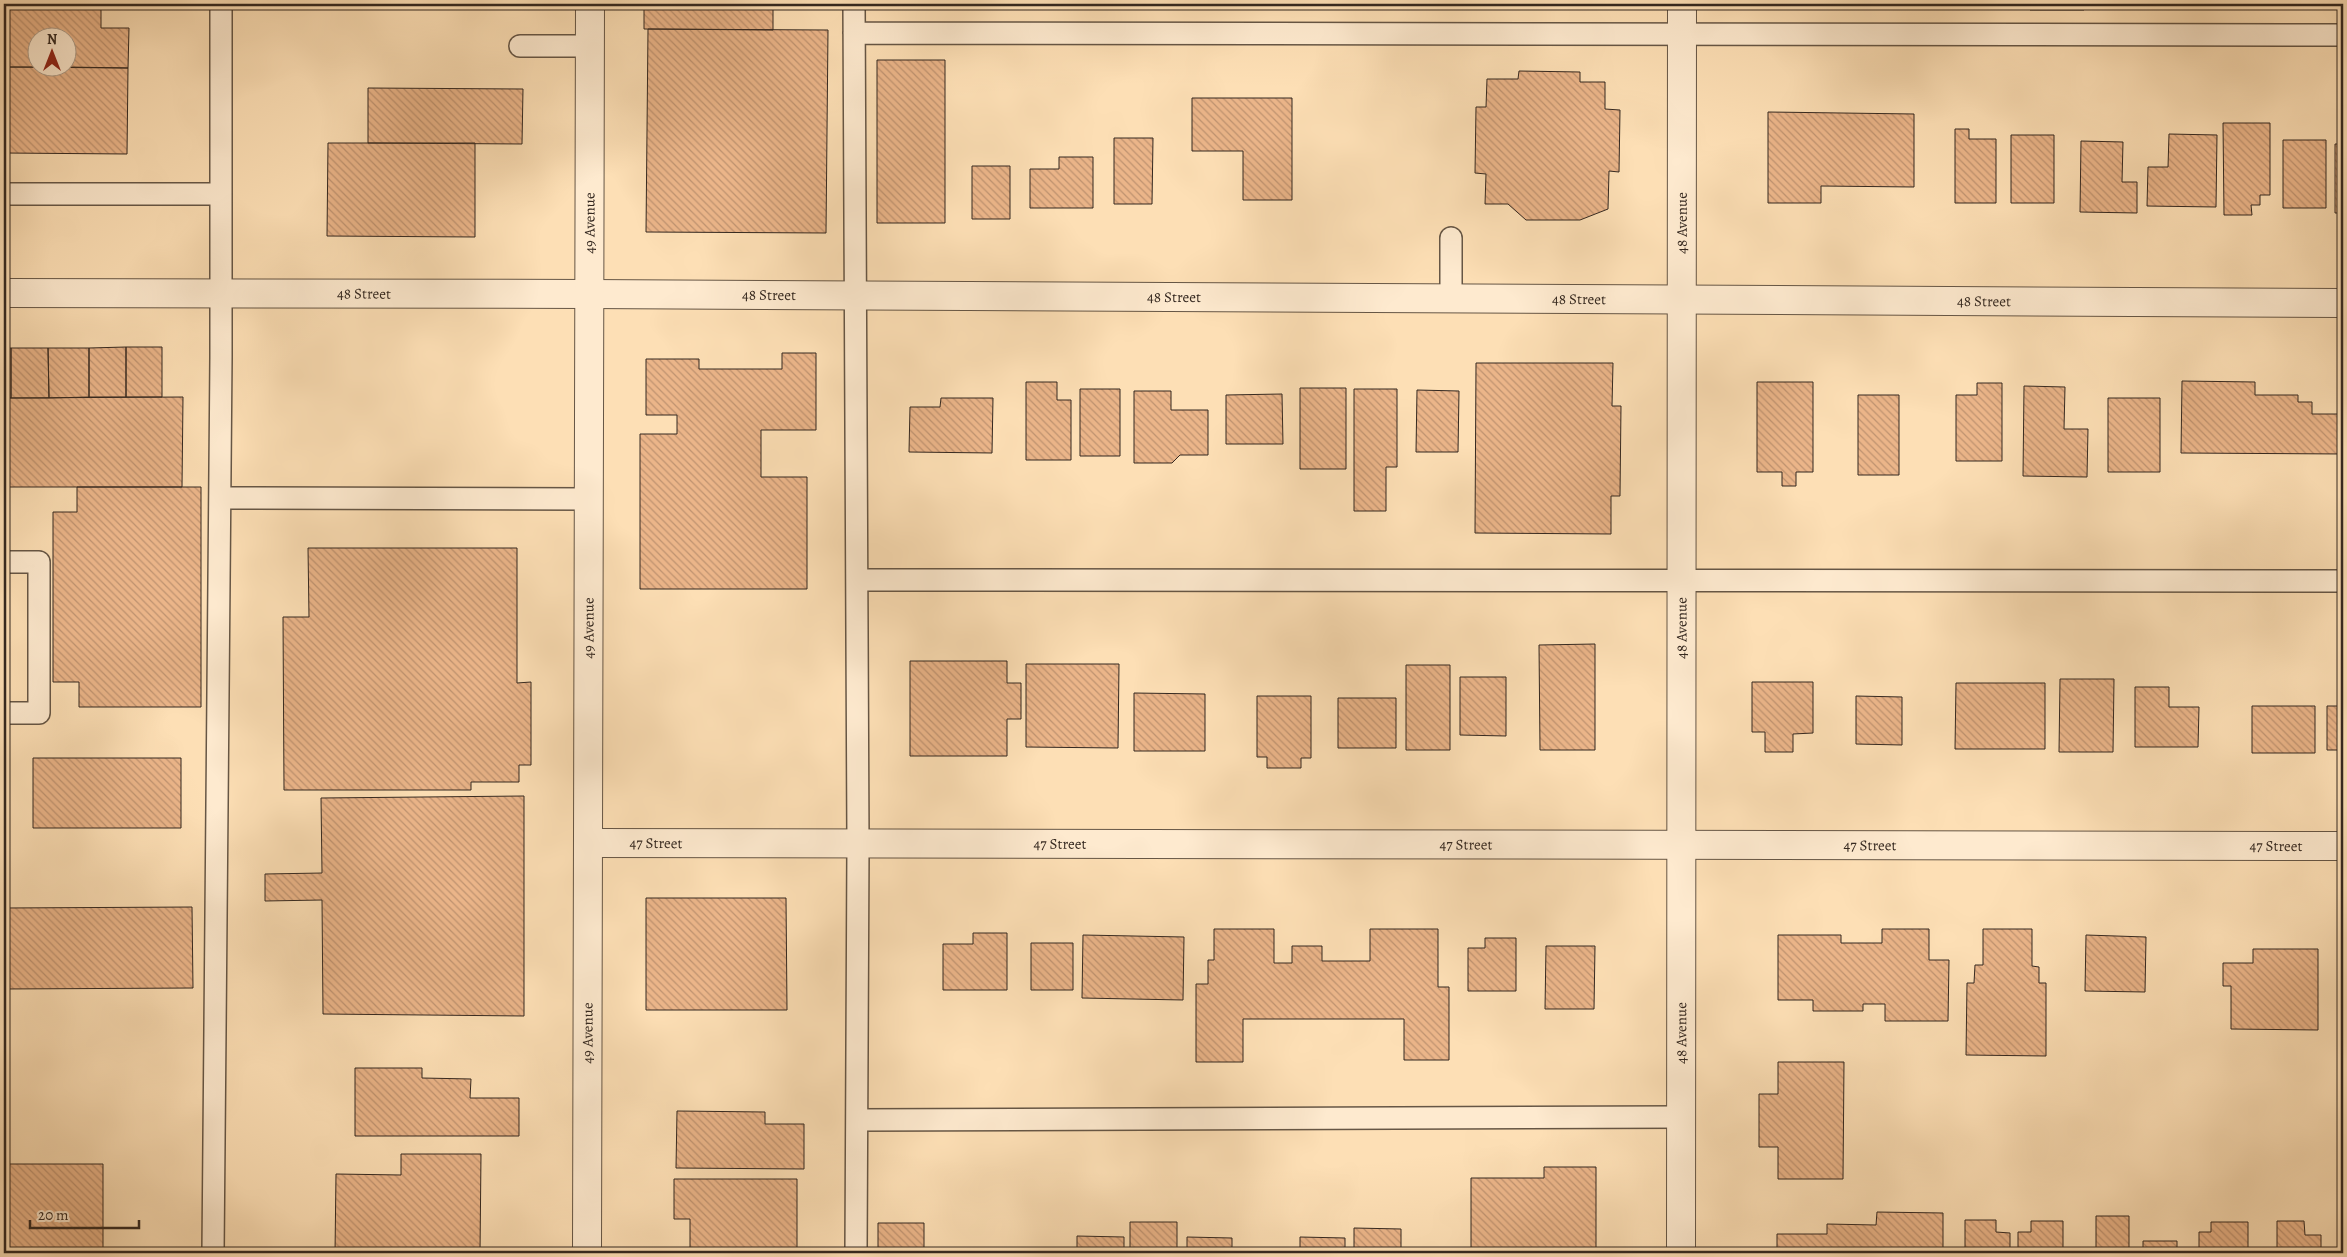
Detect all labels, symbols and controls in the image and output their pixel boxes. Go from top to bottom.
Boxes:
north arrow [28,28,78,78]
text: N [47,30,57,49]
street label: 49 Avenue [579,192,600,254]
street label: 48 Avenue [1672,192,1692,254]
street label: 48 Street [337,284,391,304]
street label: 48 Street [742,285,796,305]
street label: 48 Street [1147,287,1201,307]
street label: 48 Street [1552,289,1606,309]
street label: 48 Street [1957,291,2011,311]
street label: 49 Avenue [578,597,599,659]
street label: 48 Avenue [1671,597,1692,659]
street label: 47 Street [629,833,683,853]
street label: 47 Street [1033,834,1087,854]
street label: 47 Street [1439,834,1493,855]
street label: 47 Street [1843,835,1897,855]
street label: 47 Street [2249,836,2303,856]
street label: 49 Avenue [577,1002,598,1064]
street label: 48 Avenue [1671,1002,1691,1064]
scale bar [30,1197,139,1229]
text: 20 m [38,1205,69,1225]

